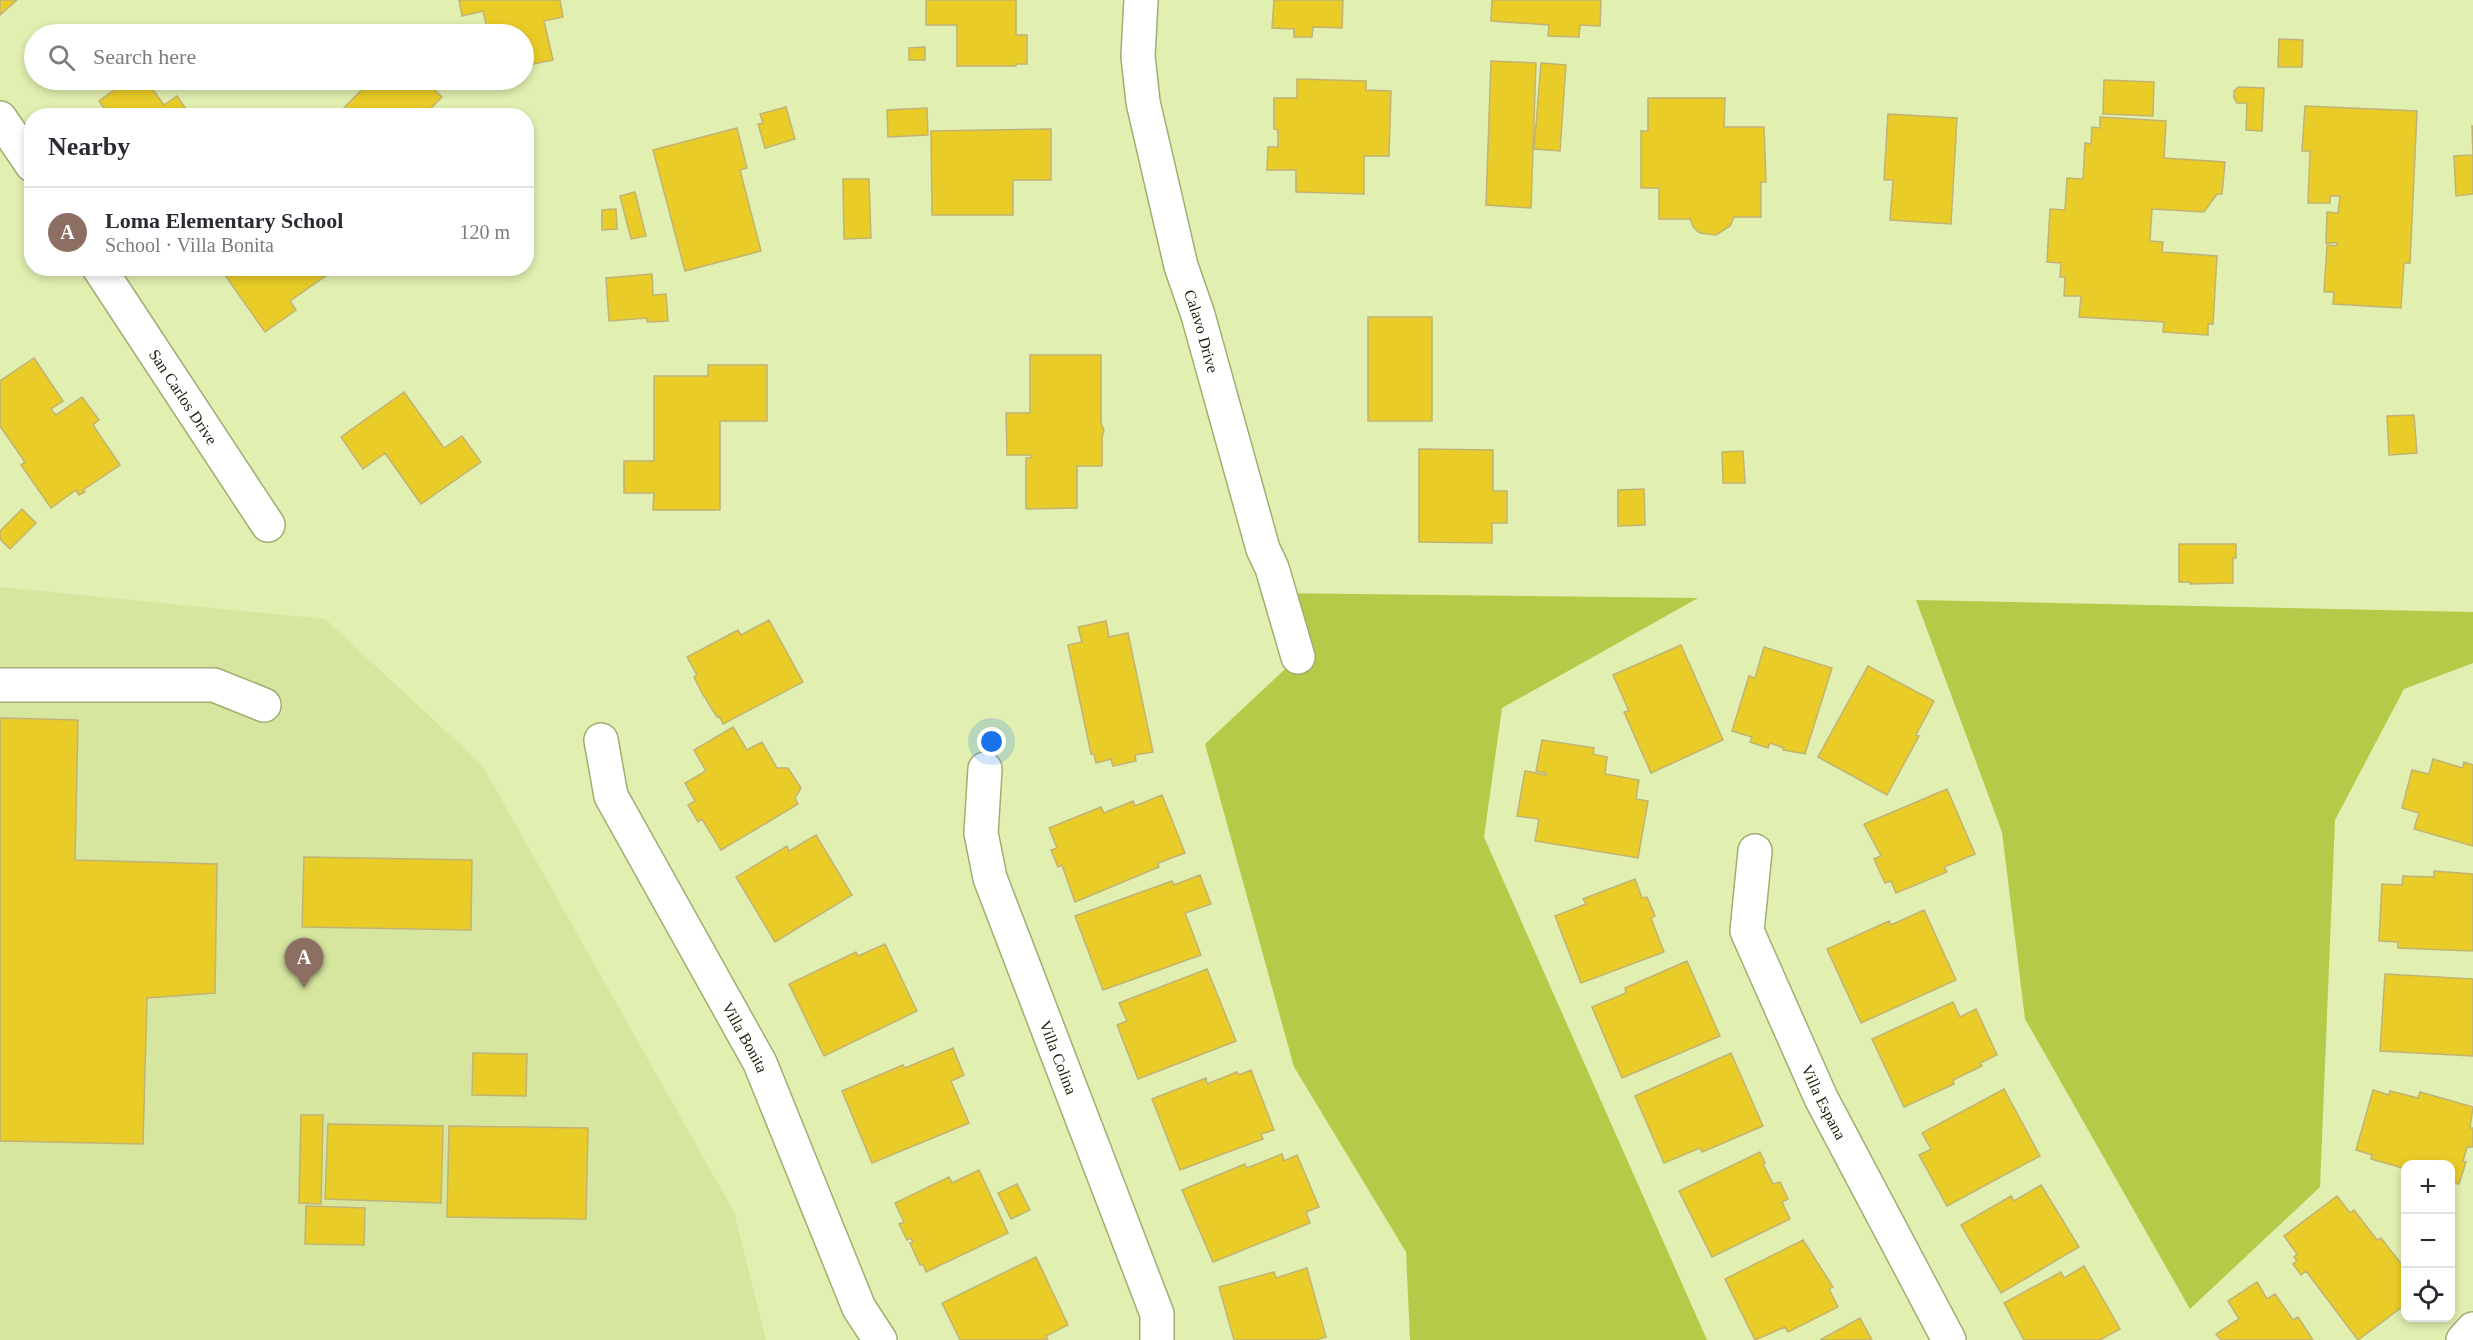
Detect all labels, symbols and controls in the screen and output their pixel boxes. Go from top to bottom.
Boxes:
search box [24,24,534,90]
icon: search [45,41,78,74]
text: Search here [93,44,196,69]
text: Nearby [48,132,130,161]
text: Loma Elementary School [105,208,343,233]
text: A [60,221,75,243]
text: 120 m [459,221,510,243]
text: School · Villa Bonita [105,234,274,256]
street label: Calavo Drive [1181,287,1222,375]
street label: San Carlos Drive [146,346,221,448]
your location [977,727,1006,756]
pin: A [284,938,324,988]
street label: Villa Bonita [719,999,771,1075]
street label: Villa Colina [1036,1018,1080,1097]
street label: Villa Espana [1798,1062,1849,1143]
map controls [2401,1160,2455,1322]
button: + [2401,1160,2455,1214]
button: − [2401,1214,2455,1268]
button: locate [2401,1268,2455,1322]

